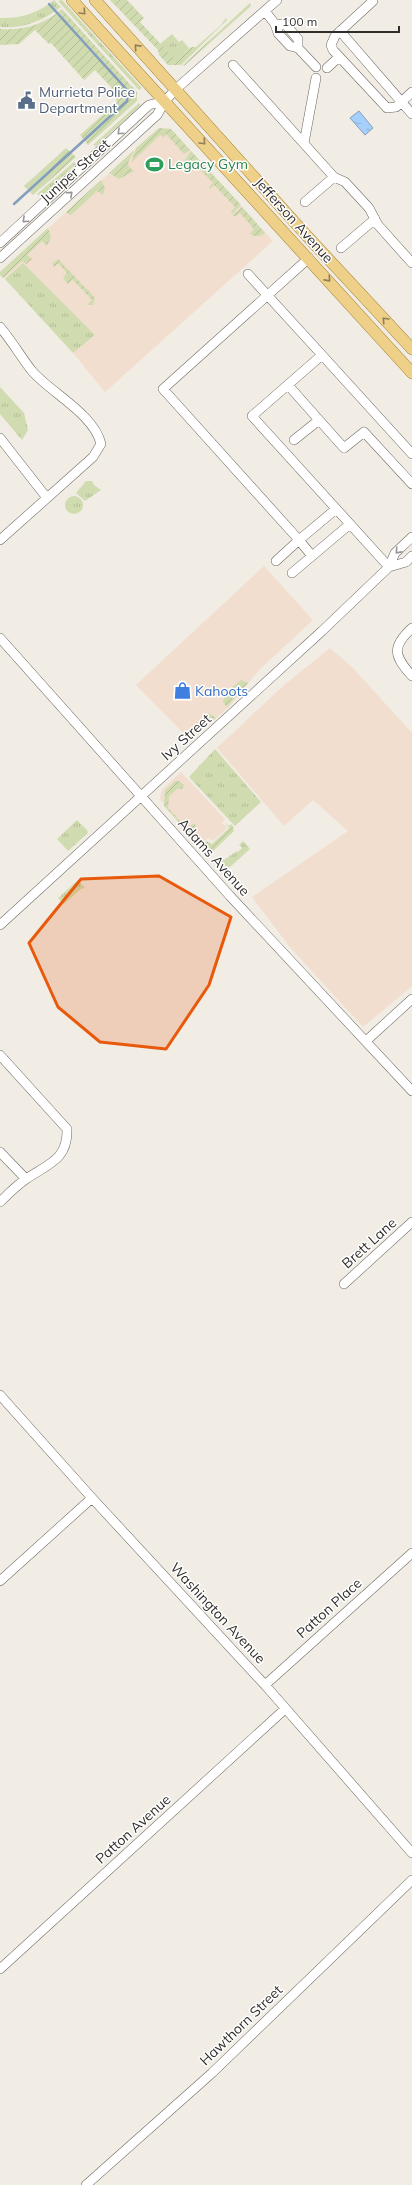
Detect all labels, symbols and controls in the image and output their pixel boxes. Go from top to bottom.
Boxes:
one-way arrow [79,7,86,15]
scale bar [276,8,399,34]
text: 100 m [282,14,317,29]
one-way arrow [135,44,142,52]
place label: Murrieta Police Department [39,83,135,117]
public building icon: Murrieta Police Department [16,90,36,110]
one-way arrow [117,127,125,135]
street label: Juniper Street [36,135,114,207]
one-way arrow [198,137,206,145]
sports icon: Legacy Gym [145,154,165,174]
place label: Legacy Gym [168,155,248,173]
street label: Jefferson Avenue [251,173,337,267]
one-way arrow [66,192,73,199]
one-way arrow [22,216,30,223]
one-way arrow [323,275,330,282]
one-way arrow [383,318,390,325]
one-way arrow [396,546,403,554]
shop icon: Kahoots [172,681,192,701]
place label: Kahoots [195,682,248,700]
street label: Ivy Street [157,710,215,764]
street label: Adams Avenue [174,814,254,900]
street label: Brett Lane [338,1214,400,1272]
street label: Washington Avenue [166,1559,270,1667]
street label: Patton Place [293,1574,365,1642]
street label: Patton Avenue [92,1790,174,1868]
street label: Hawthorn Street [196,1981,286,2069]

